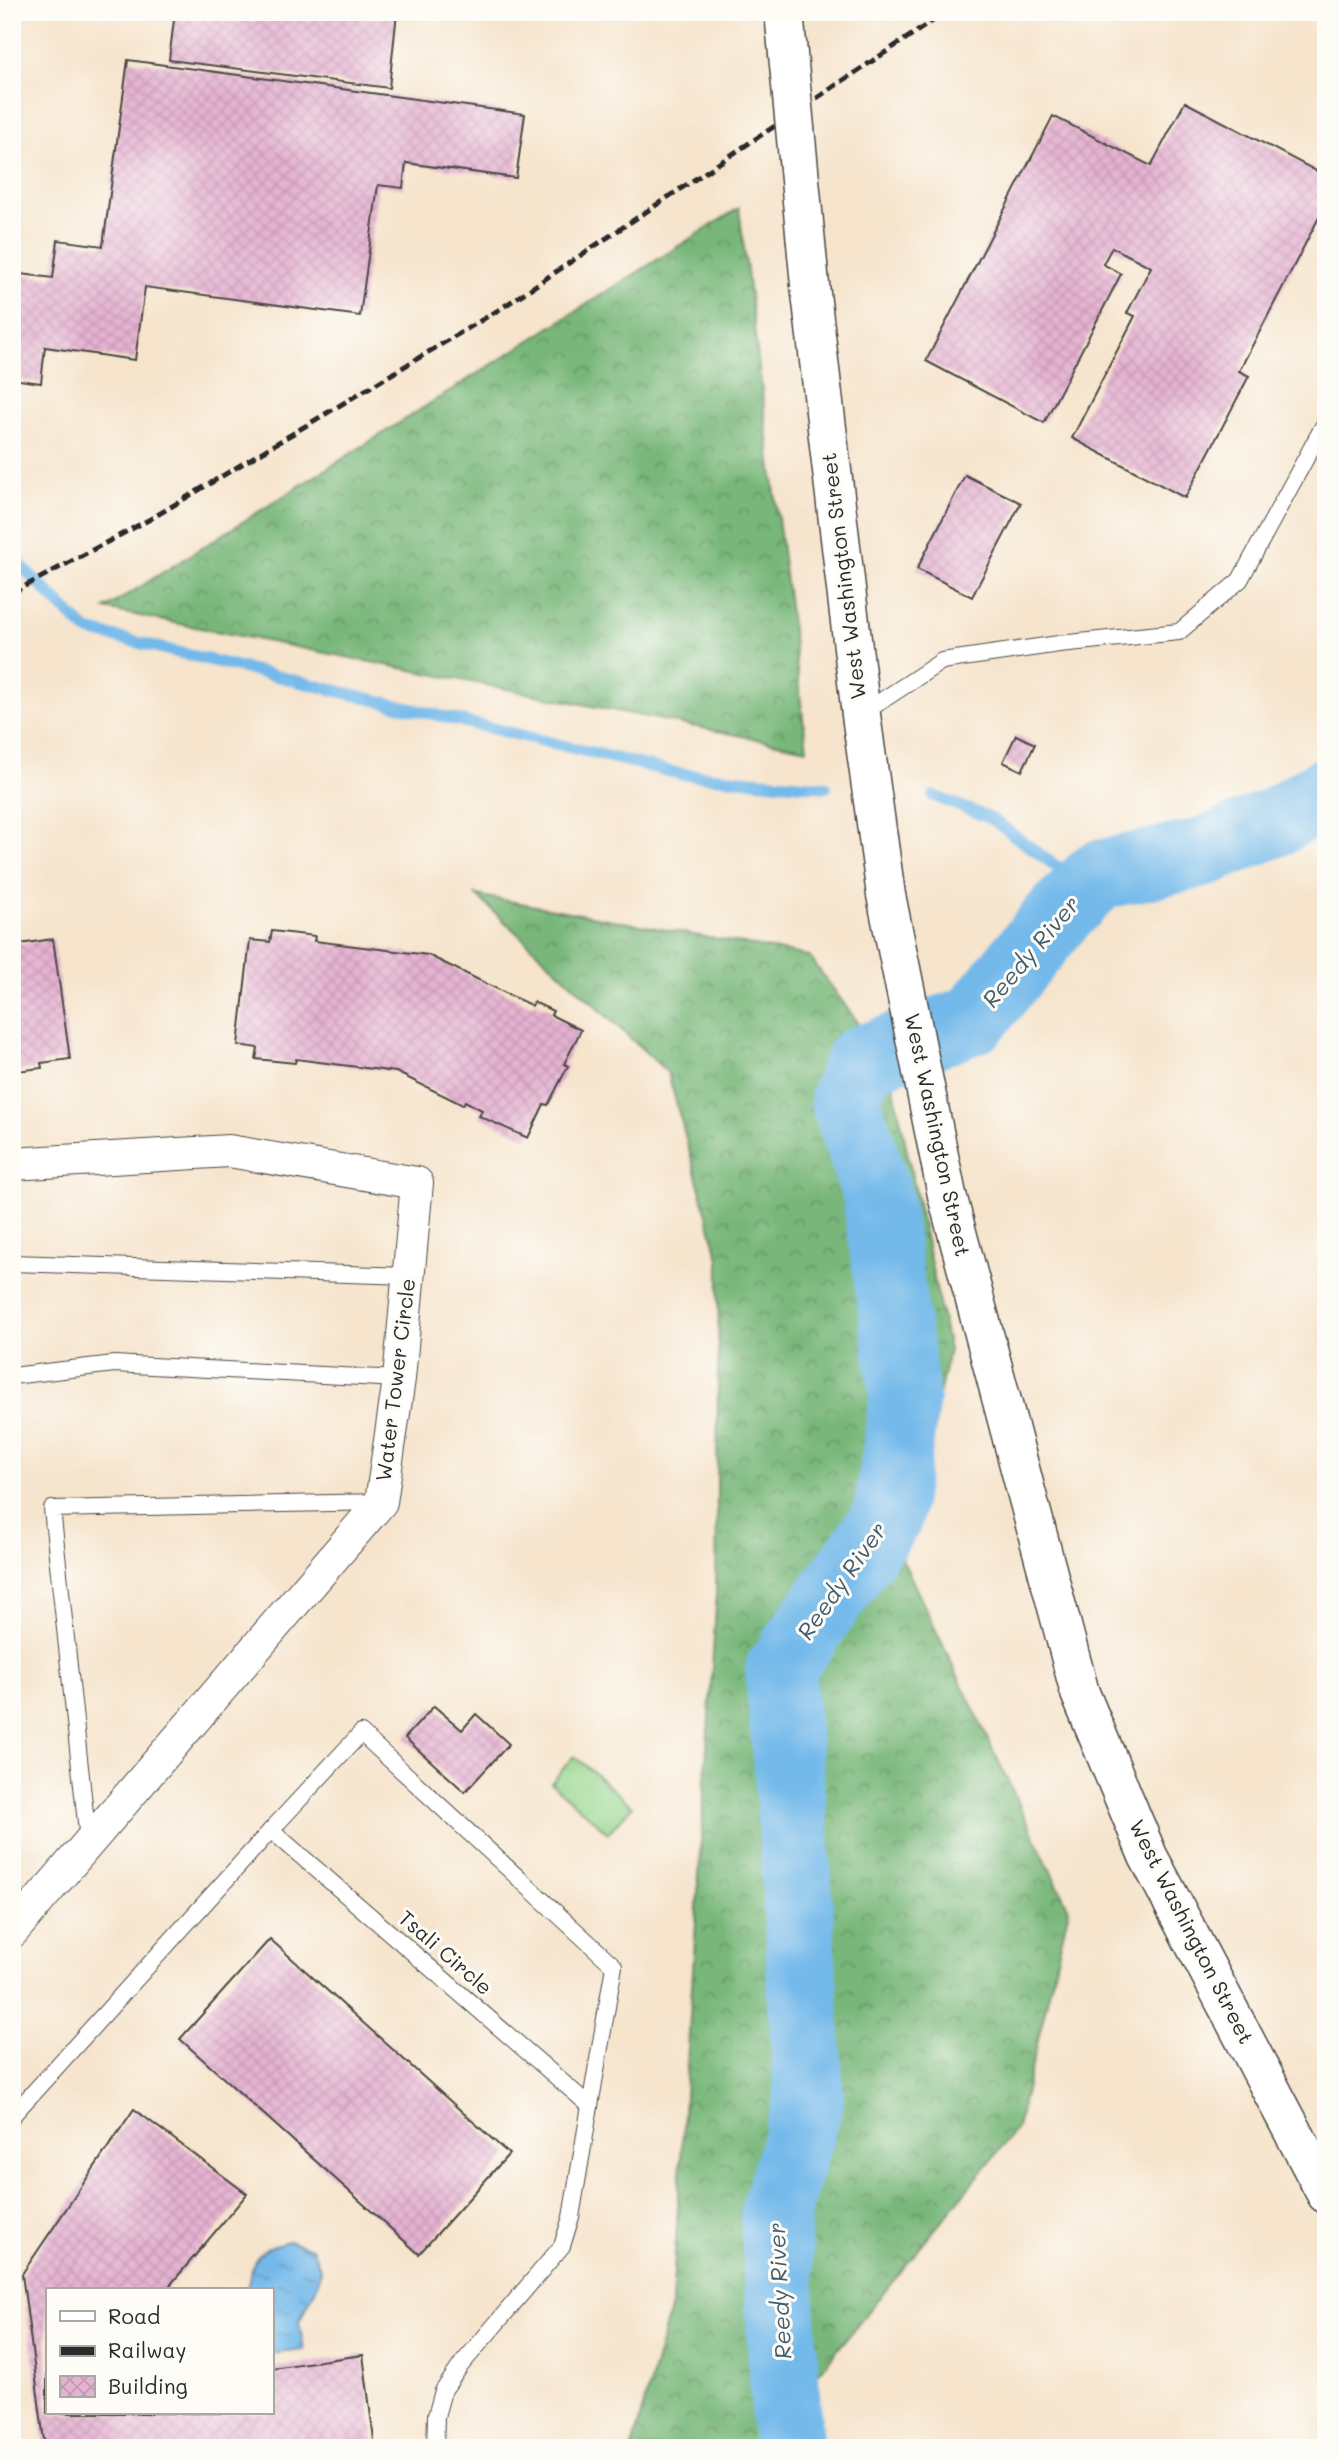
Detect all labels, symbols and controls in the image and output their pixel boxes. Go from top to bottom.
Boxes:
street label: West Washington Street [814,451,871,701]
water label: Reedy River [975,889,1086,1013]
street label: West Washington Street [899,1010,977,1259]
street label: Water Tower Circle [369,1277,420,1483]
water label: Reedy River [790,1516,893,1645]
street label: West Washington Street [1124,1815,1261,2048]
street label: Tsali Circle [393,1904,499,2000]
water label: Reedy River [760,2222,798,2360]
legend [46,2288,273,2414]
text: Road [108,2302,160,2329]
text: Railway [108,2336,187,2363]
text: Building [108,2372,188,2399]

